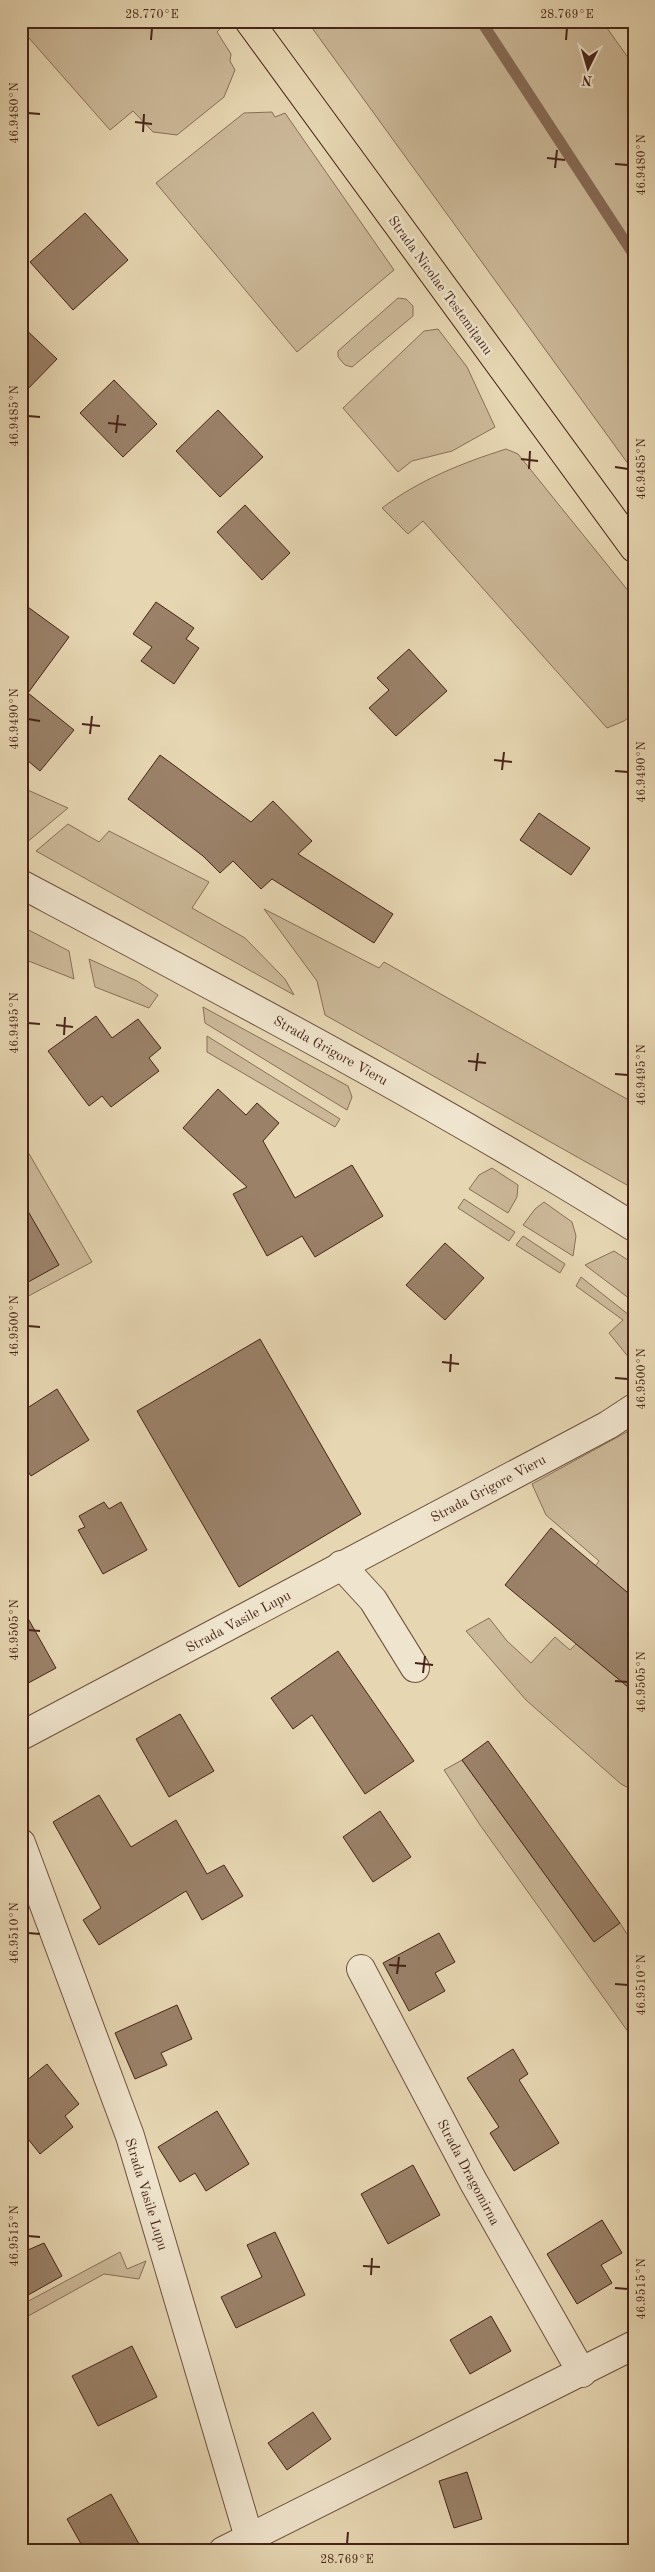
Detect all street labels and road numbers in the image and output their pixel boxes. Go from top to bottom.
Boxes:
street label: Strada Nicolae Testemițanu [385,214,495,358]
street label: Strada Grigore Vieru [271,1014,390,1088]
street label: Strada Grigore Vieru [429,1452,549,1525]
street label: Strada Vasile Lupu [184,1588,294,1655]
street label: Strada Dragomirna [434,2117,502,2228]
street label: Strada Vasile Lupu [122,2137,170,2253]

